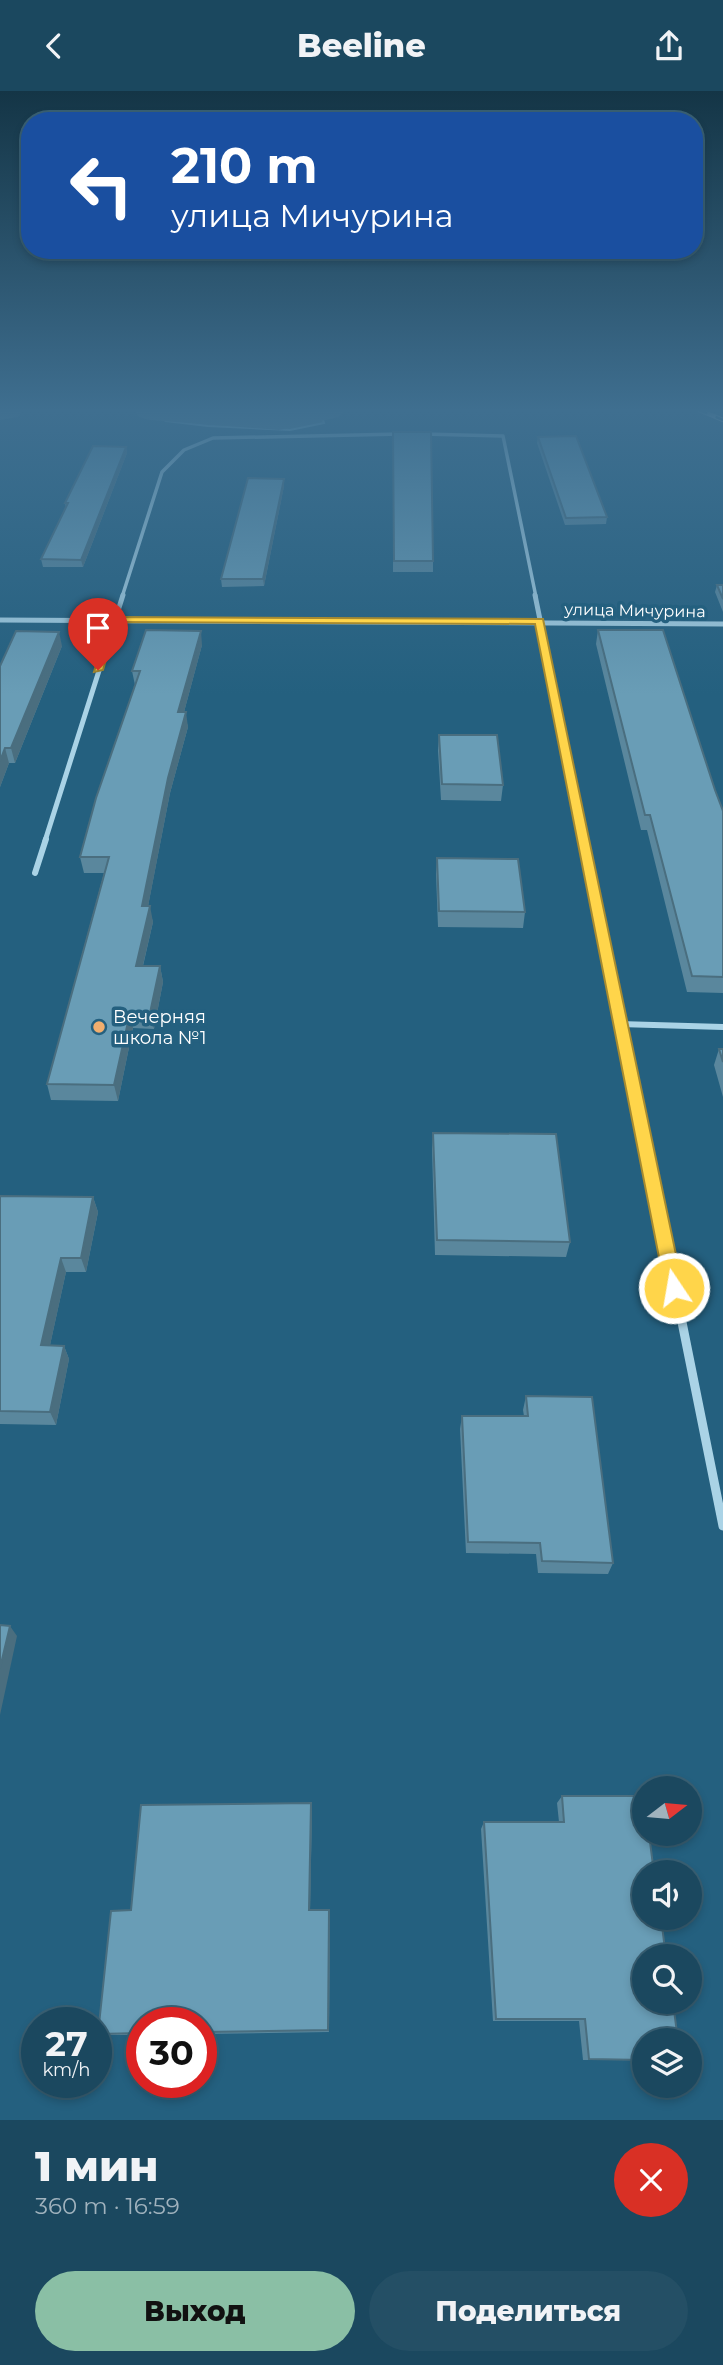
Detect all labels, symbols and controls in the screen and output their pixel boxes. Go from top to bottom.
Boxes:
text: Beeline [297,26,426,65]
icon: back [35,27,73,65]
icon: share [650,27,688,65]
text: 210 m [171,136,318,195]
icon: left [56,140,147,231]
text: улица Мичурина [171,196,453,235]
pin [68,598,128,670]
street label: улица Мичурина [563,600,706,621]
icon: arrive [79,609,117,647]
place label: Вечерняя школа №1 [113,1006,206,1049]
marker: Вечерняя школа №1 [91,1019,107,1035]
position arrow [637,1251,711,1325]
north arrow [632,1776,702,1846]
map controls [632,1776,702,2098]
button: sound [632,1860,702,1930]
button: search [632,1944,702,2014]
speed limit sign: 30 [126,2007,217,2098]
text: 27 [45,2022,88,2065]
button: layers [632,2028,702,2098]
text: km/h [42,2059,91,2081]
text: 1 мин [35,2140,159,2192]
button: close [614,2143,688,2217]
text: 360 m · 16:59 [35,2192,180,2220]
button: Выход [35,2271,355,2351]
button: Поделиться [369,2271,688,2351]

